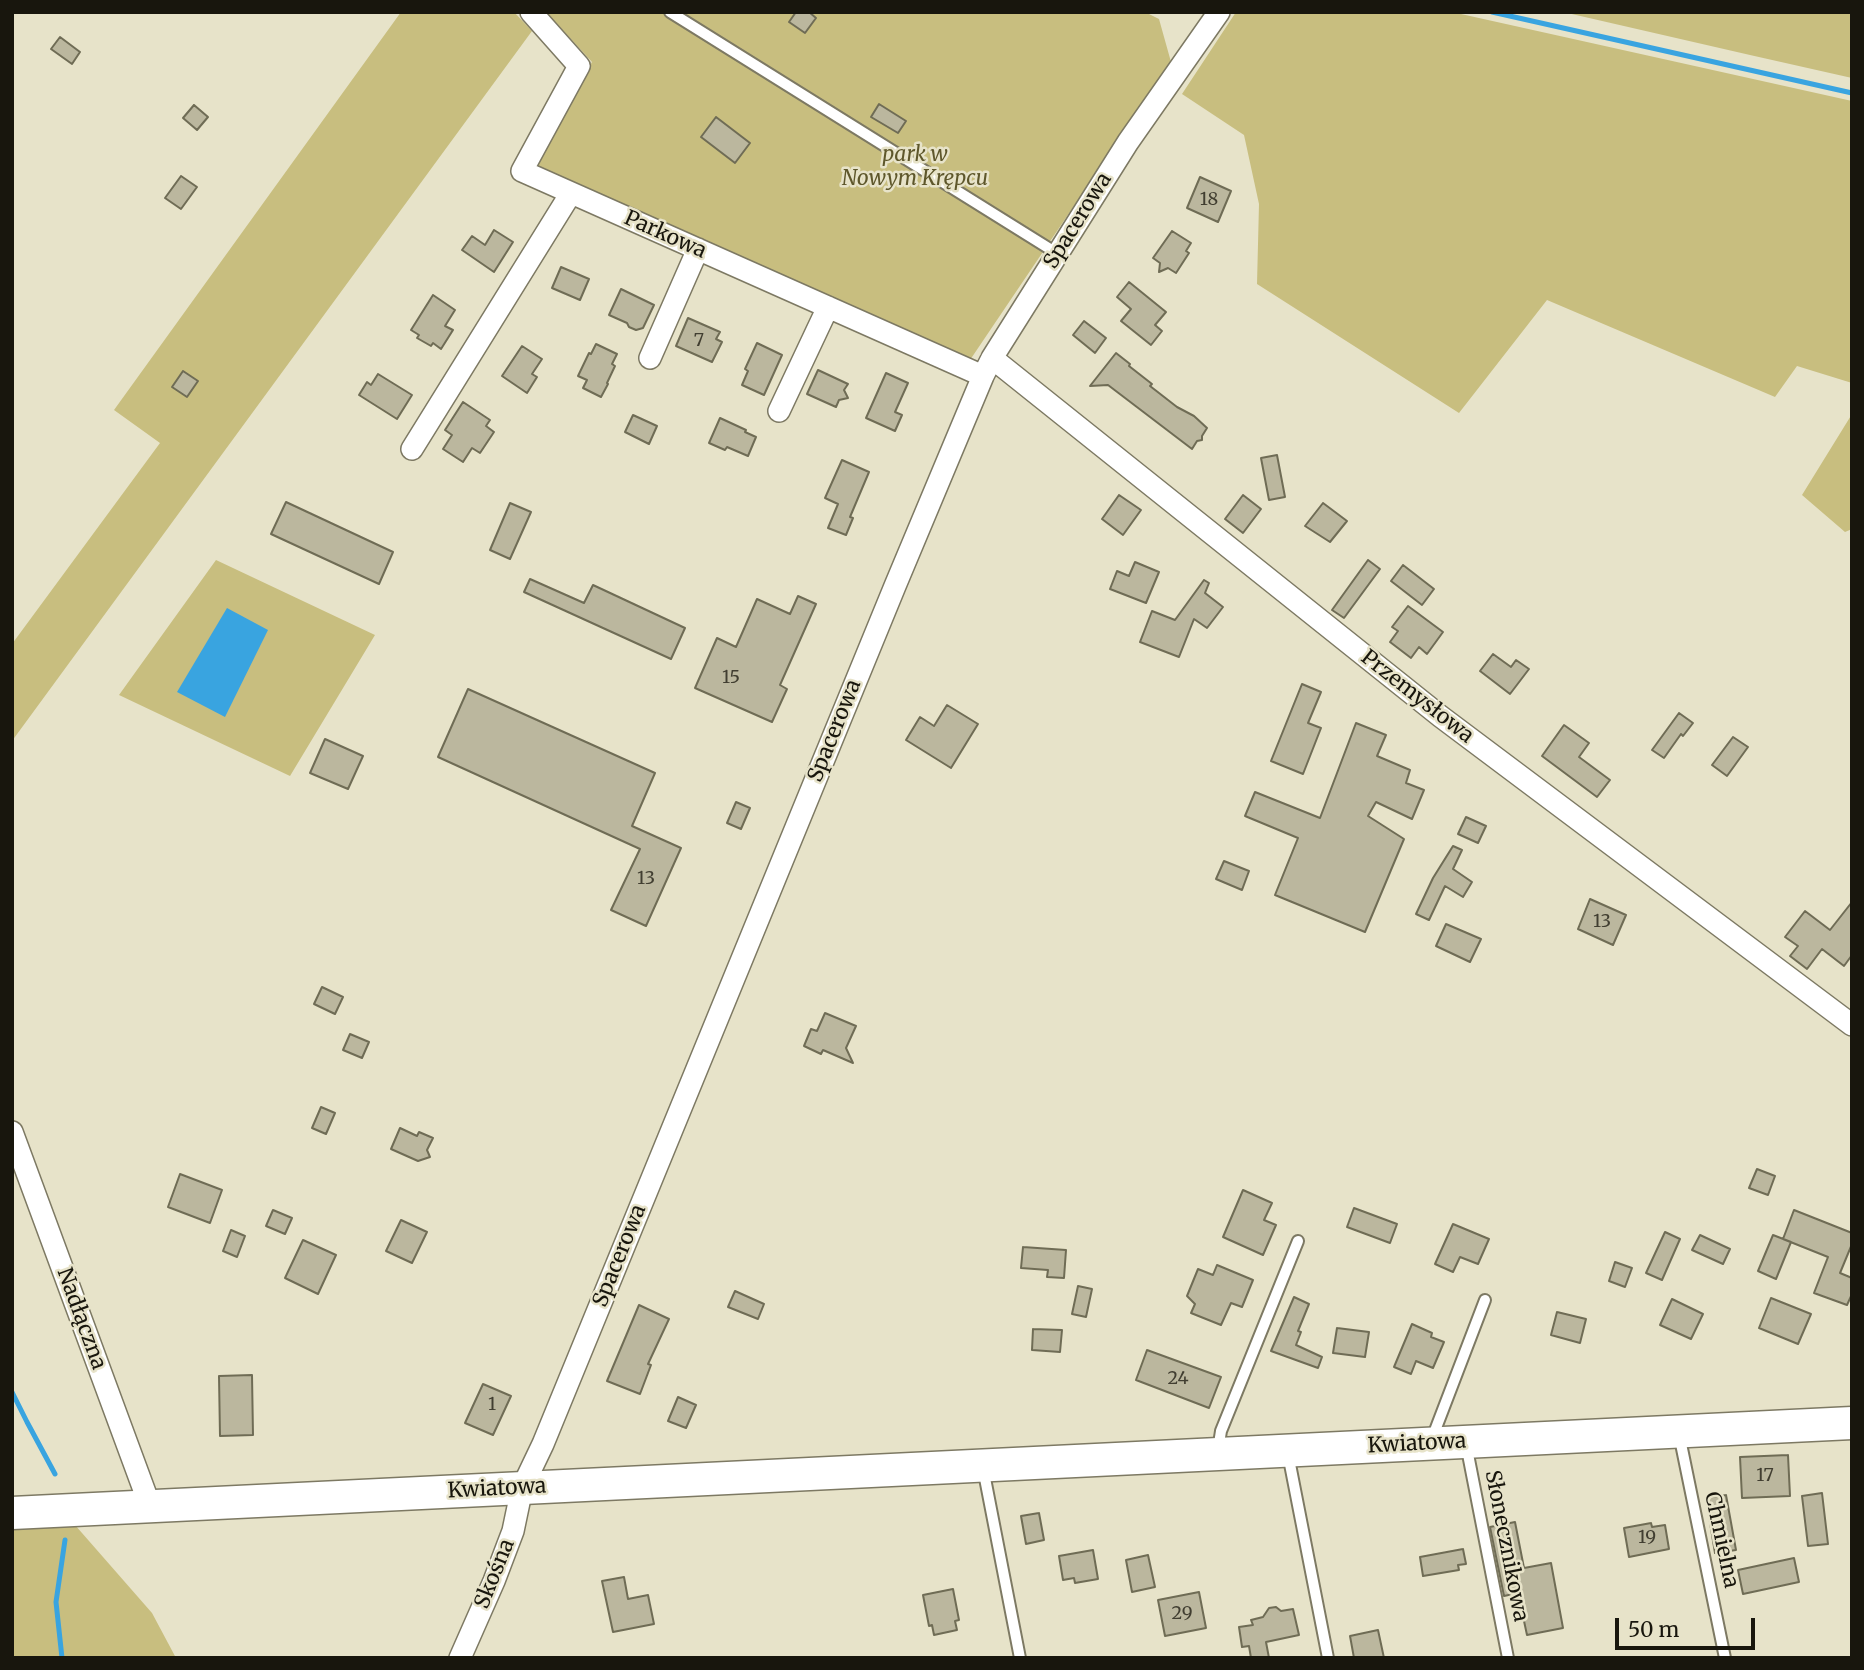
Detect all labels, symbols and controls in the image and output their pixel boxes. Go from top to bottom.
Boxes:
park label: park w Nowym Krępcu [842,142,988,192]
street label: Spacerowa [1039,168,1117,274]
house number: 18 [1200,189,1218,211]
street label: Parkowa [620,206,710,264]
house number: 7 [694,330,704,352]
street label: Przemysłowa [1356,645,1478,749]
house number: 15 [722,667,740,689]
street label: Spacerowa [803,676,867,786]
house number: 13 [637,868,655,890]
house number: 13 [1593,911,1611,933]
street label: Spacerowa [588,1201,652,1311]
street label: Nadłączna [51,1265,111,1373]
house number: 24 [1167,1368,1189,1390]
house number: 1 [488,1394,496,1416]
street label: Kwiatowa [1367,1429,1467,1459]
house number: 17 [1756,1465,1774,1487]
street label: Słonecznikowa [1479,1468,1533,1624]
street label: Kwiatowa [447,1474,547,1504]
street label: Chmielna [1699,1490,1743,1590]
house number: 19 [1638,1527,1656,1549]
street label: Skośna [470,1536,520,1612]
house number: 29 [1171,1603,1193,1625]
scale bar [1619,1604,1759,1648]
text: 50 m [1628,1616,1679,1643]

